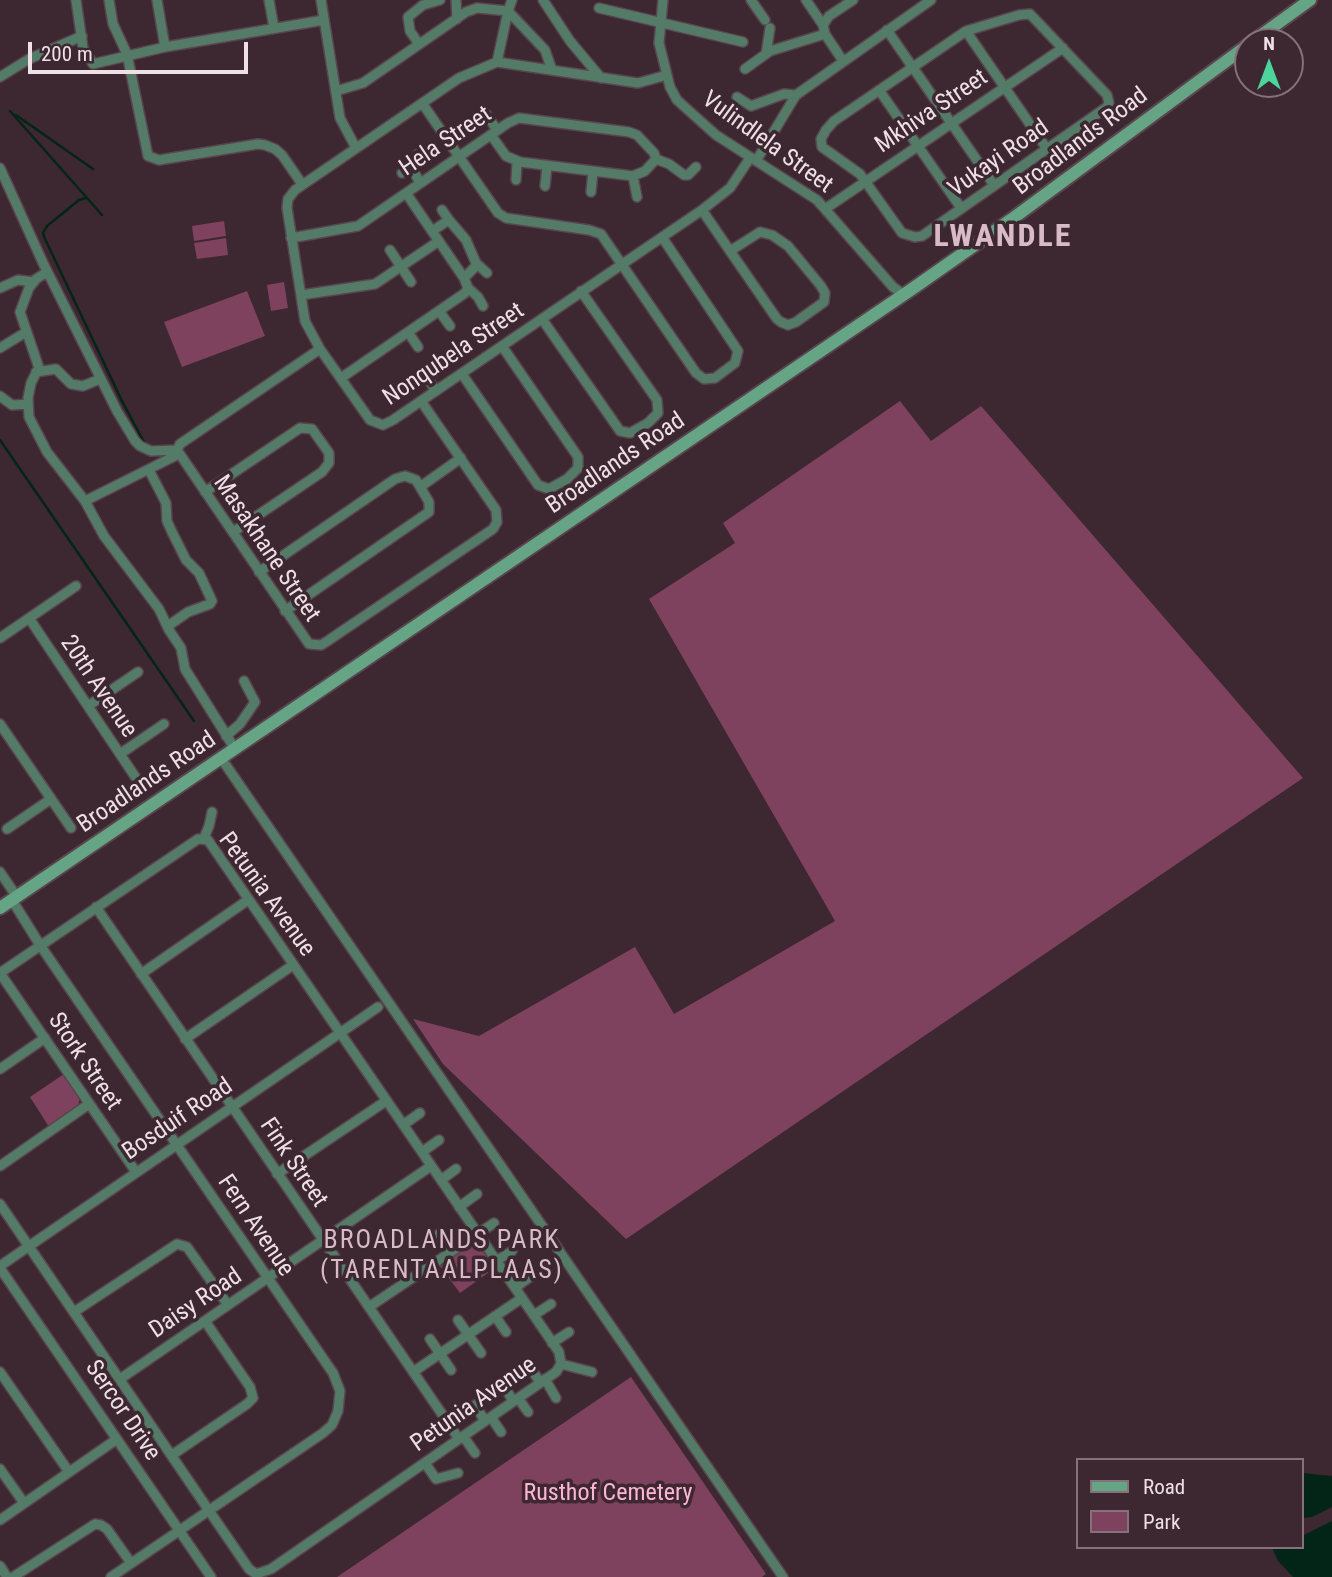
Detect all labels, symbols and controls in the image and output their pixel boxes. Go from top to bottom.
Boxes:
scale bar [32,28,252,72]
north arrow [1234,28,1304,98]
text: N [1263,32,1275,55]
text: 200 m [41,42,93,66]
street label: Mkhiva Street [870,64,994,160]
street label: Broadlands Road [1008,82,1154,202]
street label: Vulindlela Street [696,86,838,200]
street label: Hela Street [394,101,498,183]
street label: Vukayi Road [943,114,1055,204]
district label: LWANDLE [934,219,1072,257]
street label: Nonqubela Street [378,297,530,413]
street label: Broadlands Road [541,407,691,521]
street label: Masakhane Street [206,470,326,628]
street label: 20th Avenue [53,630,143,744]
street label: Broadlands Road [72,726,222,840]
street label: Petunia Avenue [211,827,321,963]
street label: Stork Street [41,1008,127,1116]
street label: Bosduif Road [118,1073,238,1167]
street label: Fink Street [253,1113,333,1213]
street label: Fern Avenue [211,1170,299,1282]
district label: BROADLANDS PARK (TARENTAALPLAAS) [322,1225,562,1286]
street label: Daisy Road [144,1263,248,1345]
street label: Petunia Avenue [406,1351,542,1459]
street label: Sercor Drive [78,1355,166,1467]
legend [1076,1458,1304,1549]
text: Road [1143,1475,1185,1499]
park label: Rusthof Cemetery [523,1480,693,1508]
text: Park [1143,1510,1180,1534]

